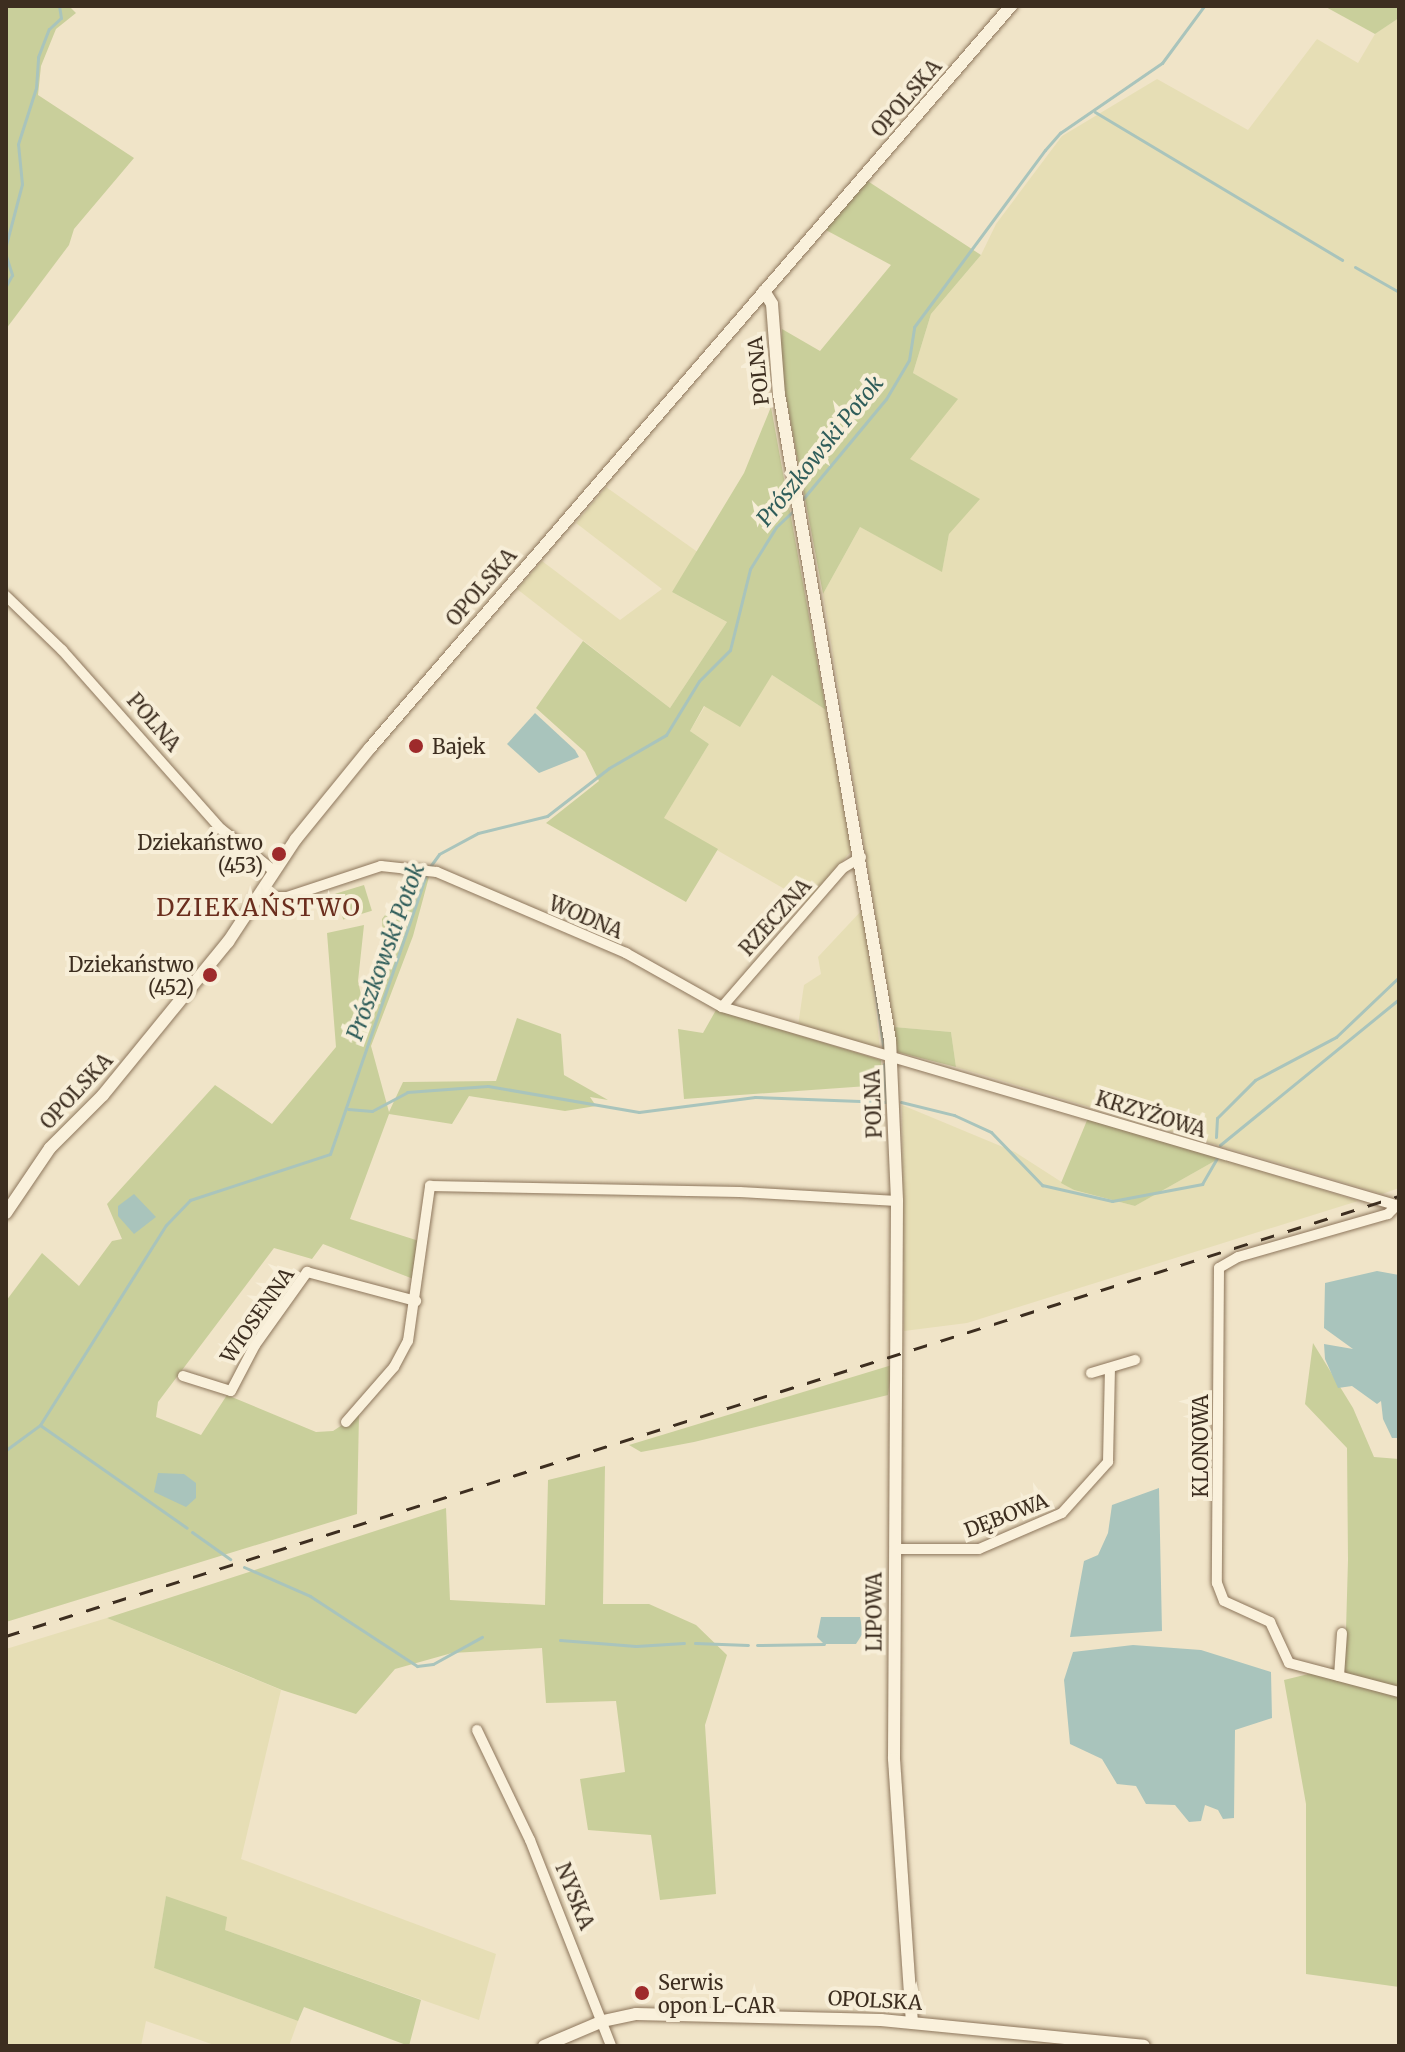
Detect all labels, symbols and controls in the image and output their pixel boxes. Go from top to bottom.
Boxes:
street label: OPOLSKA [866,54,946,142]
street label: POLNA [742,336,774,406]
water label: Prószkowski Potok [751,370,889,532]
street label: OPOLSKA [441,543,521,631]
street label: POLNA [122,688,186,756]
place label: Bajek [432,734,486,758]
marker: Bajek [407,737,425,755]
place label: Dziekaństwo (453) [137,830,263,877]
marker: Dziekaństwo (453) [270,845,288,863]
water label: Prószkowski Potok [342,860,430,1044]
street label: RZECZNA [734,874,816,960]
street label: WODNA [545,891,627,943]
district label: DZIEKAŃSTWO [156,894,362,922]
place label: Dziekaństwo (452) [68,952,194,999]
marker: Dziekaństwo (452) [201,966,219,984]
street label: OPOLSKA [35,1048,117,1134]
street label: POLNA [860,1069,886,1139]
street label: KRZYŻOWA [1093,1086,1209,1142]
street label: WIOSENNA [215,1263,299,1367]
street label: KLONOWA [1188,1394,1212,1498]
street label: DĘBOWA [961,1488,1051,1542]
street label: LIPOWA [862,1572,886,1652]
street label: NYSKA [551,1859,599,1933]
place label: Serwis opon L-CAR [658,1970,775,2017]
marker: Serwis opon L-CAR [633,1984,651,2002]
street label: OPOLSKA [827,1986,923,2014]

